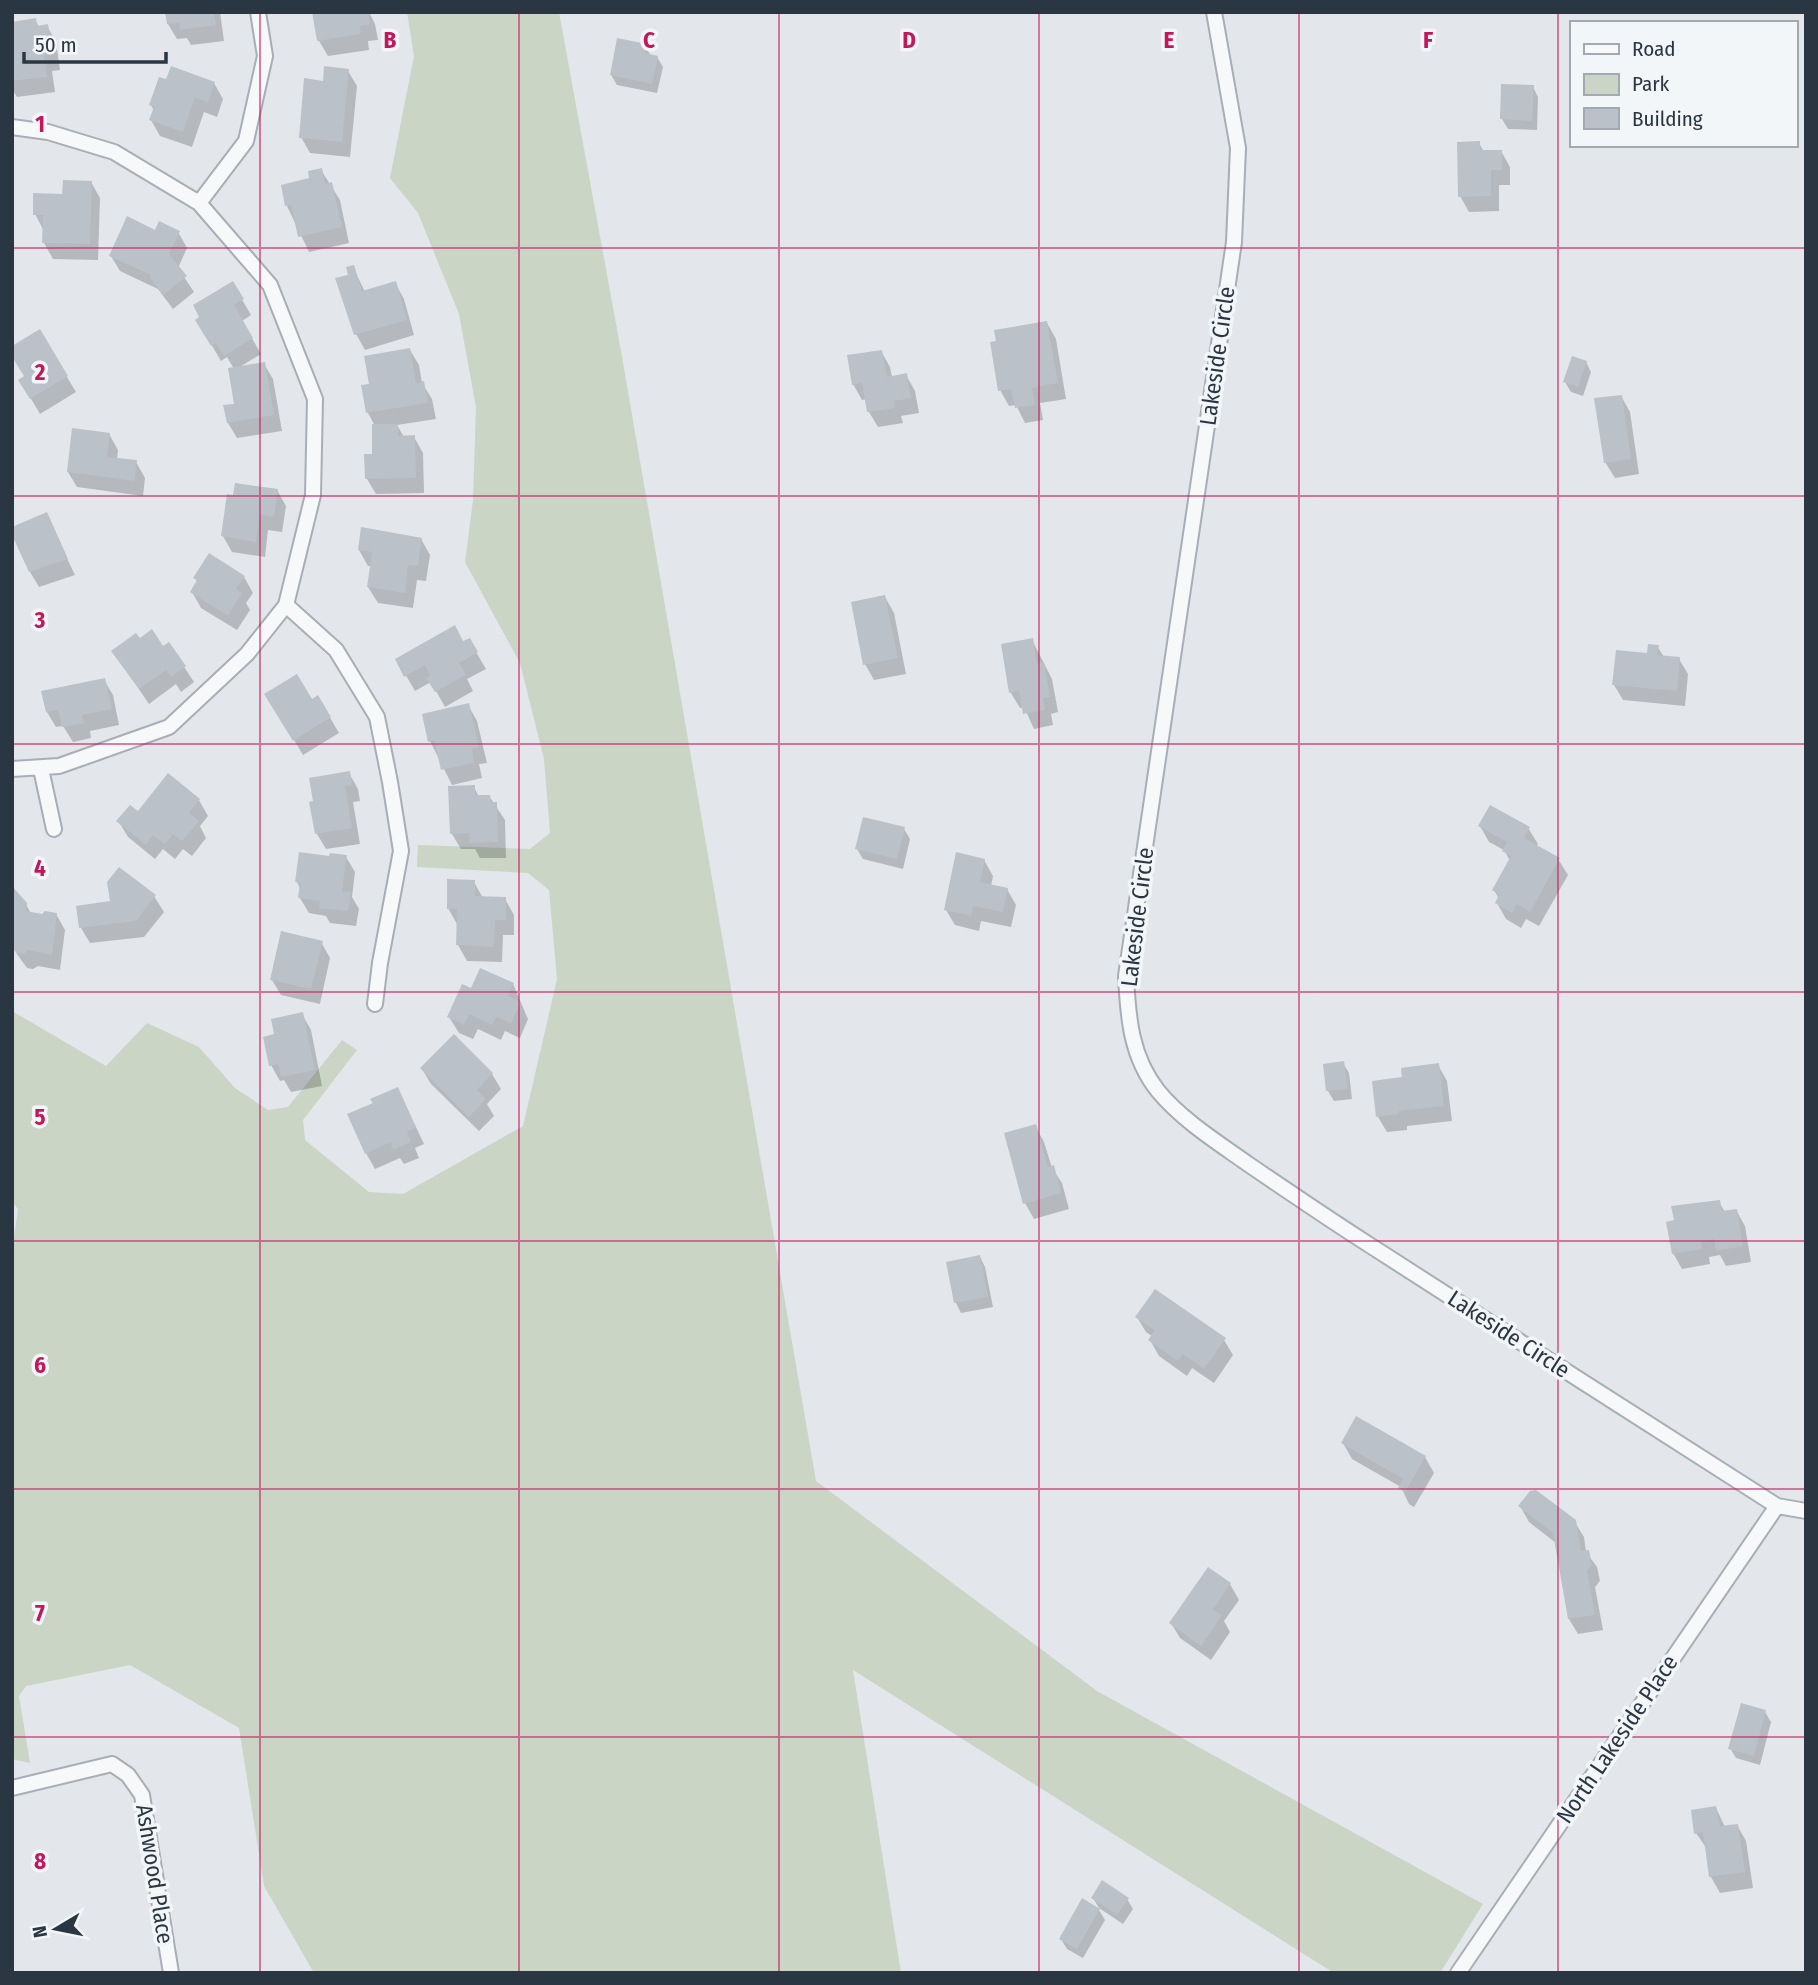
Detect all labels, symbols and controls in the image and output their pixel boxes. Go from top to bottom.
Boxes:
scale bar [24,21,166,65]
legend [1570,21,1797,147]
text: B [384,26,397,54]
text: C [643,26,655,54]
text: D [902,26,916,54]
text: E [1164,26,1175,54]
text: F [1423,26,1433,54]
text: 50 m [35,32,77,58]
text: Road [1632,36,1676,62]
text: Park [1632,71,1670,97]
text: Building [1632,106,1703,132]
text: 1 [35,110,45,138]
street label: Lakeside Circle [1193,285,1241,427]
text: 2 [34,358,46,386]
text: 3 [34,606,46,634]
street label: Lakeside Circle [1115,846,1159,988]
text: 4 [34,854,46,882]
text: 5 [34,1103,46,1131]
street label: Lakeside Circle [1443,1284,1575,1384]
text: 6 [34,1351,46,1379]
text: 7 [35,1599,45,1627]
street label: North Lakeside Place [1550,1650,1684,1828]
street label: Ashwood Place [130,1802,180,1946]
text: 8 [34,1847,46,1875]
north arrow [21,1894,91,1964]
text: N [27,1924,52,1939]

